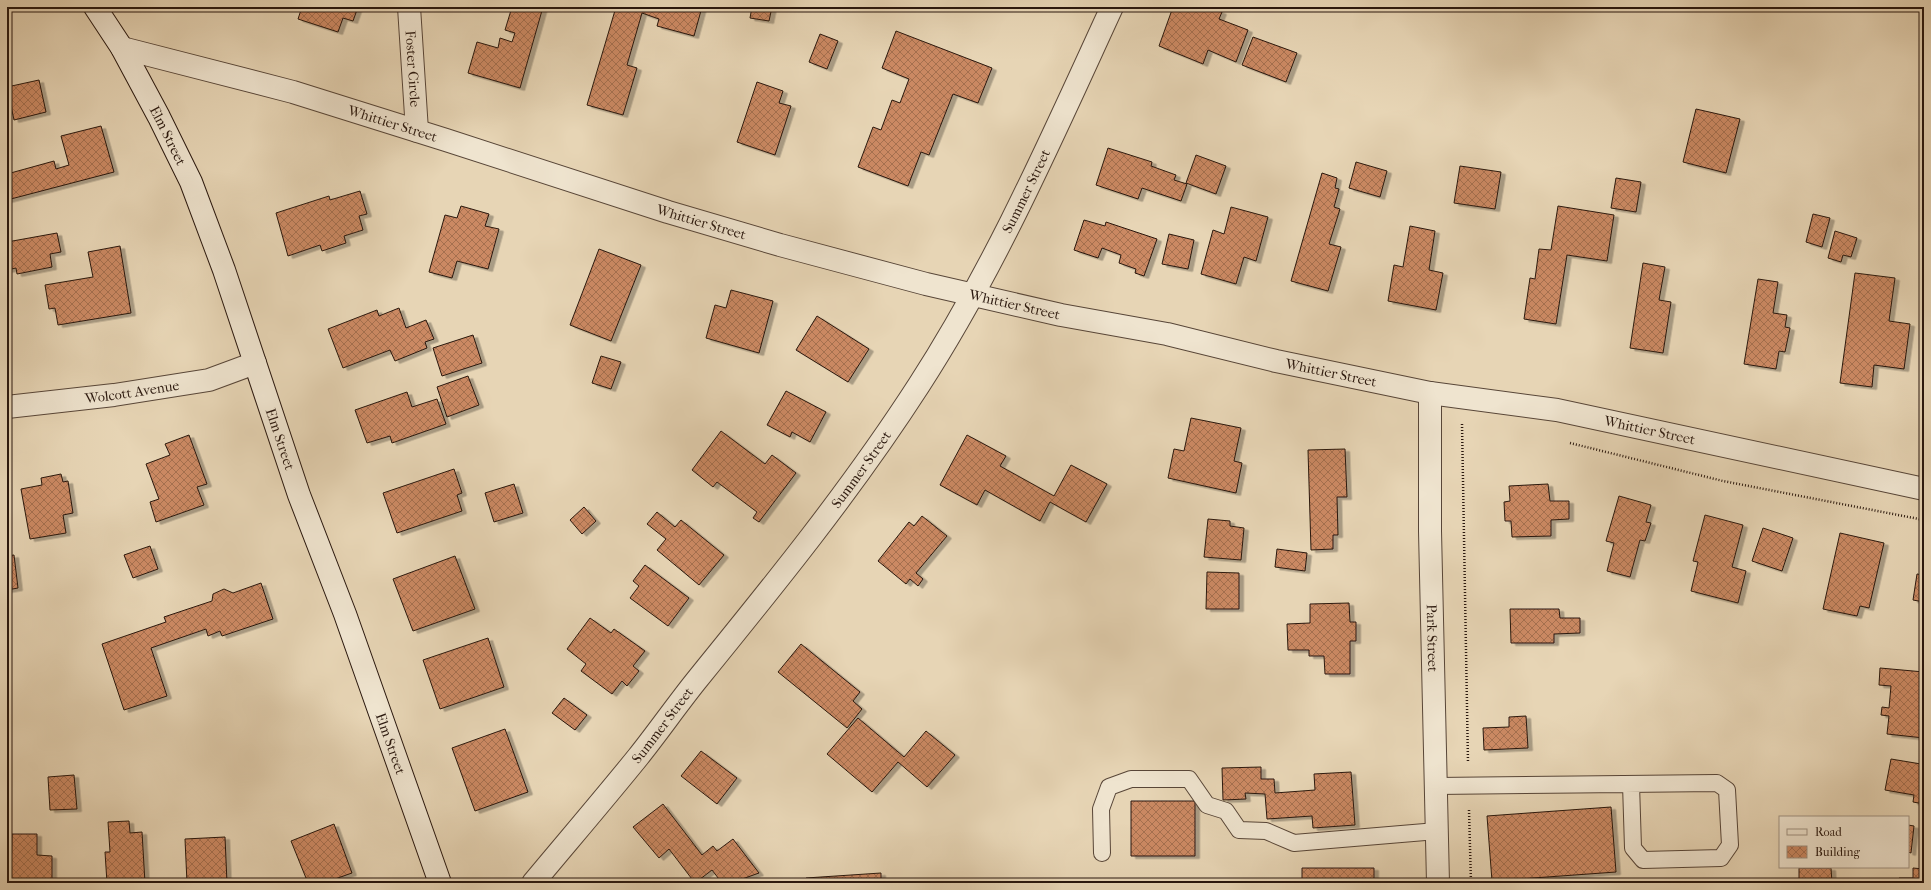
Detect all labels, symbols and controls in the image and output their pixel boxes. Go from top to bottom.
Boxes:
street label: Foster Circle [402,30,423,108]
street label: Whittier Street [345,101,439,146]
street label: Elm Street [146,103,189,168]
street label: Summer Street [999,147,1054,236]
street label: Whittier Street [653,201,748,244]
street label: Whittier Street [966,286,1061,323]
street label: Whittier Street [1283,355,1378,391]
street label: Wolcott Avenue [83,377,181,407]
street label: Elm Street [262,406,298,472]
street label: Whittier Street [1602,412,1697,449]
street label: Summer Street [828,428,895,512]
street label: Park Street [1423,604,1441,672]
street label: Summer Street [628,684,697,767]
street label: Elm Street [372,711,409,777]
legend [1779,816,1909,868]
text: Road [1815,825,1842,839]
text: Building [1815,845,1860,859]

